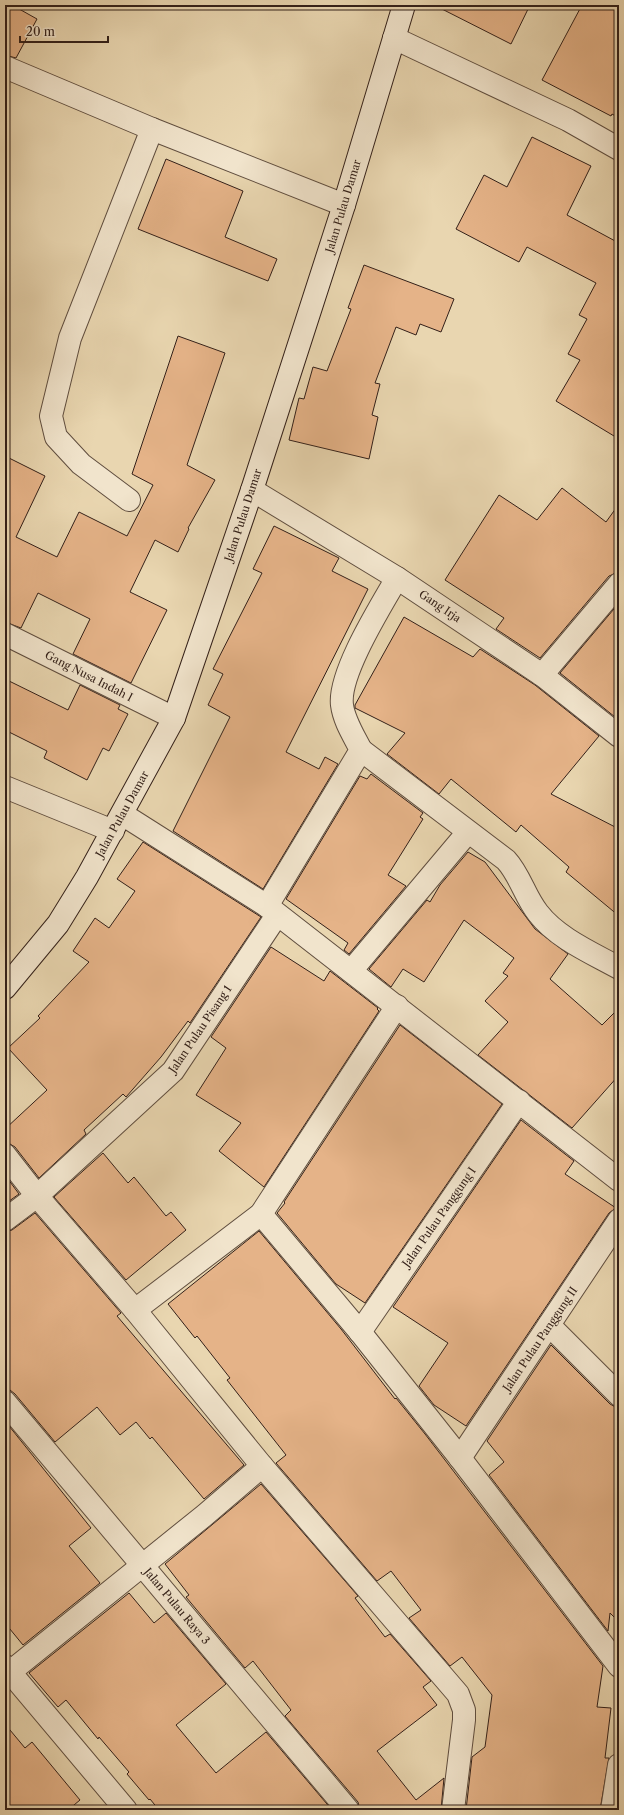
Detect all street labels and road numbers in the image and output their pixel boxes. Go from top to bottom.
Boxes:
street label: Jalan Pulau Damar [322,157,364,256]
street label: Jalan Pulau Damar [221,467,265,565]
street label: Gang Irja [416,587,464,625]
street label: Gang Nusa Indah I [43,648,135,704]
street label: Jalan Pulau Damar [91,768,152,861]
street label: Jalan Pulau Pisang 1 [164,982,235,1077]
street label: Jalan Pulau Panggung I [398,1164,479,1271]
street label: Jalan Pulau Panggung II [499,1284,580,1396]
street label: Jalan Pulau Raya 3 [140,1563,213,1647]

